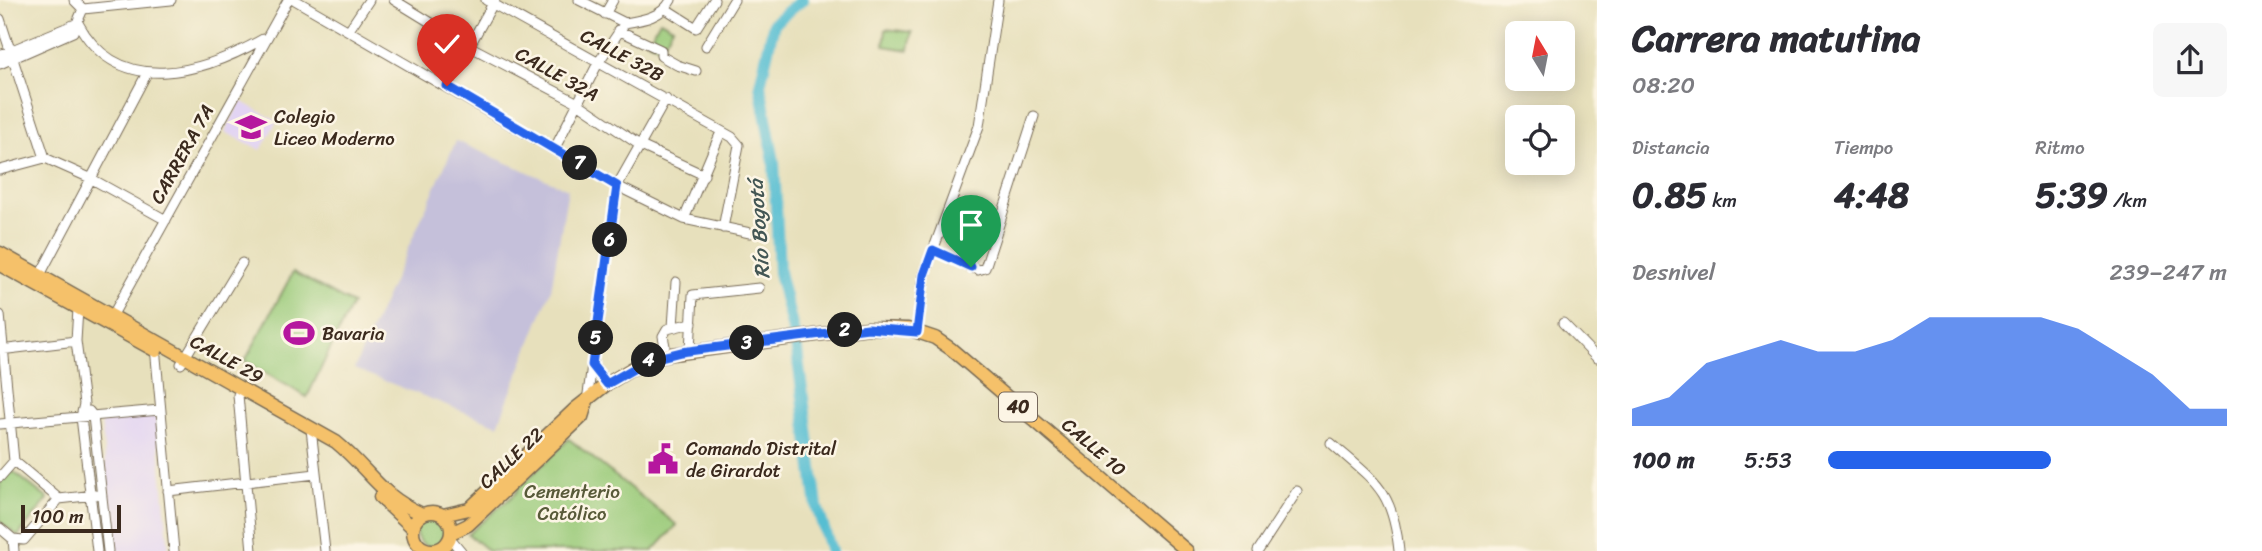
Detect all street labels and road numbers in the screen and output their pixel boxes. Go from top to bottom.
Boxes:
street label: CALLE 32B [574,19,670,91]
street label: CALLE 32A [509,37,605,111]
street label: CARRERA 7A [141,98,223,210]
street label: CALLE 29 [184,325,270,393]
road number: 40 [999,393,1037,422]
street label: CALLE 10 [1054,409,1134,485]
street label: CALLE 22 [471,419,551,497]

